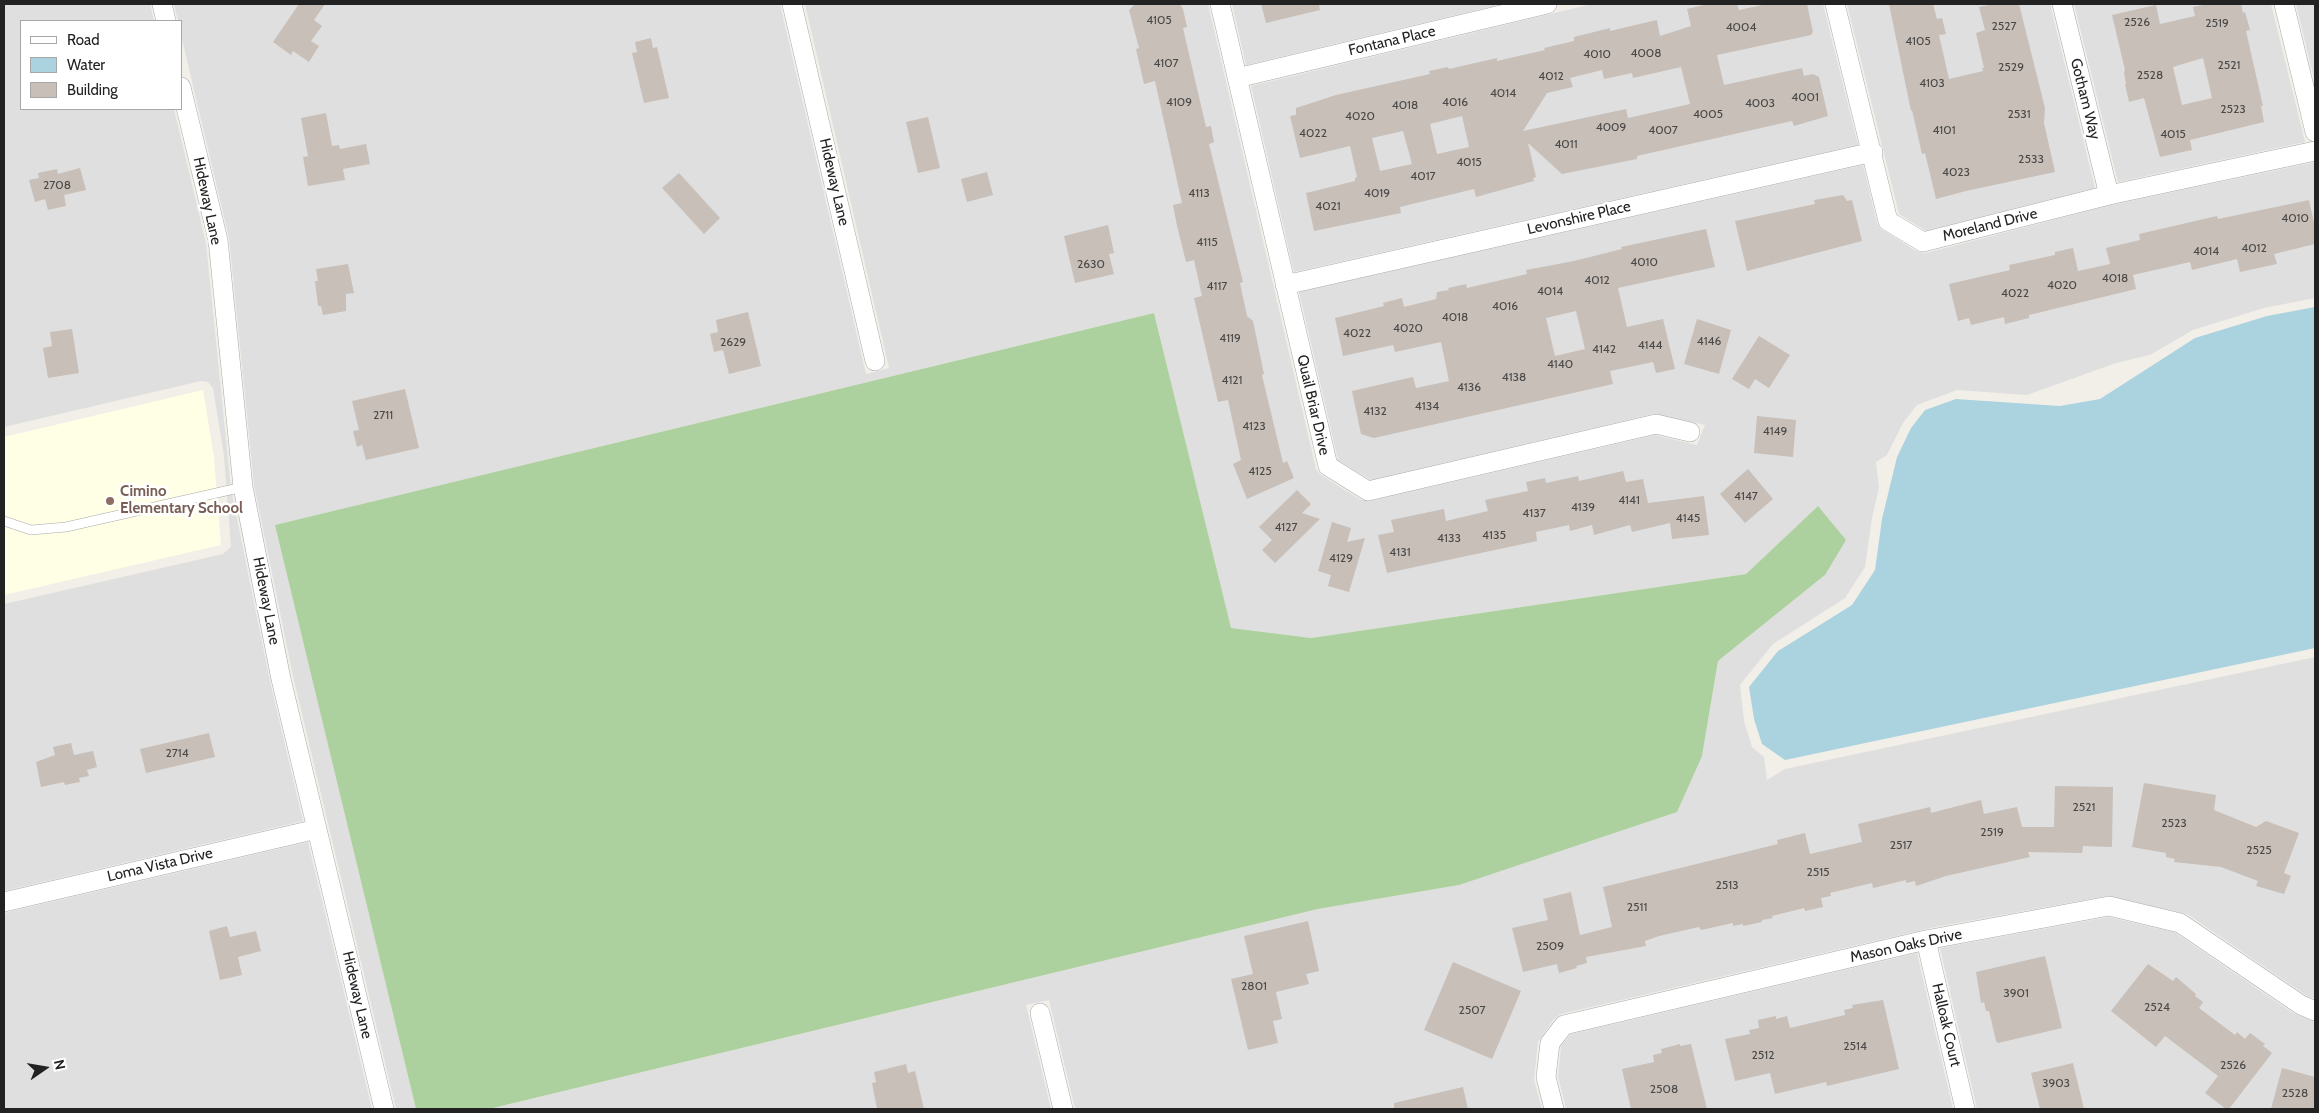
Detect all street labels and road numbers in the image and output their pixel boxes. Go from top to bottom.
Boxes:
street label: Fontana Place [1347,22,1437,60]
street label: Gotham Way [2066,56,2104,142]
street label: Hideway Lane [815,137,853,227]
street label: Hideway Lane [189,156,225,246]
street label: Levonshire Place [1526,197,1632,239]
street label: Moreland Drive [1941,205,2039,245]
street label: Quail Briar Drive [1293,353,1333,457]
street label: Hideway Lane [249,556,283,646]
street label: Loma Vista Drive [105,844,215,886]
street label: Mason Oaks Drive [1848,925,1964,967]
street label: Hideway Lane [338,950,376,1040]
street label: Halloak Court [1928,982,1964,1068]

